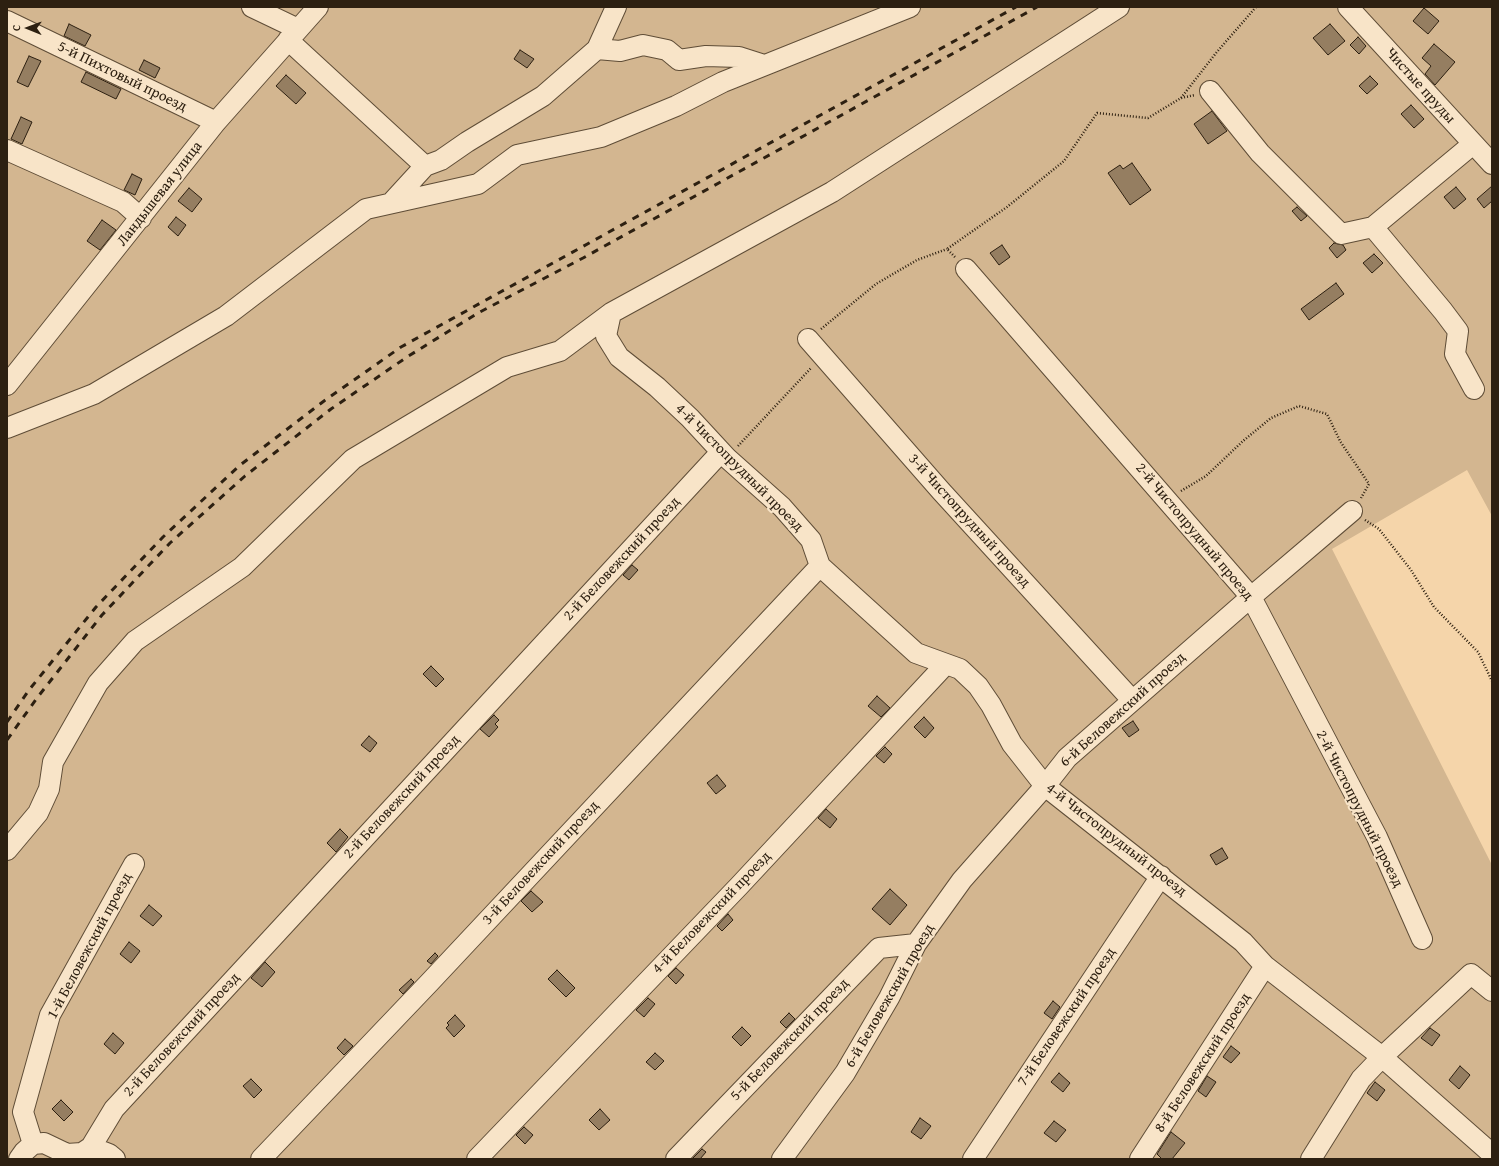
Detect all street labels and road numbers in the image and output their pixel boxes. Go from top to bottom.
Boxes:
street label: 5-й Пихтовый проезд [54,38,190,116]
street label: Чистые пруды [1381,44,1459,128]
street label: Ландышевая улица [113,138,207,250]
street label: 4-й Чистопрудный проезд [671,400,807,536]
street label: 3-й Чистопрудный проезд [904,450,1034,592]
street label: 2-й Чистопрудный проезд [1131,460,1257,604]
street label: 2-й Беловежский проезд [560,493,684,625]
street label: 6-й Беловежский проезд [1056,649,1190,771]
street label: 2-й Чистопрудный проезд [1312,727,1406,891]
street label: 2-й Беловежский проезд [340,731,464,863]
street label: 4-й Чистопрудный проезд [1042,779,1190,901]
street label: 3-й Беловежский проезд [479,797,603,929]
street label: 4-й Беловежский проезд [649,848,775,978]
street label: 1-й Беловежский проезд [44,870,136,1022]
street label: 6-й Беловежский проезд [841,921,939,1071]
street label: 7-й Беловежский проезд [1014,944,1120,1090]
street label: 2-й Беловежский проезд [120,969,244,1101]
street label: 5-й Беловежский проезд [727,975,853,1105]
street label: 8-й Беловежский проезд [1151,990,1255,1136]

